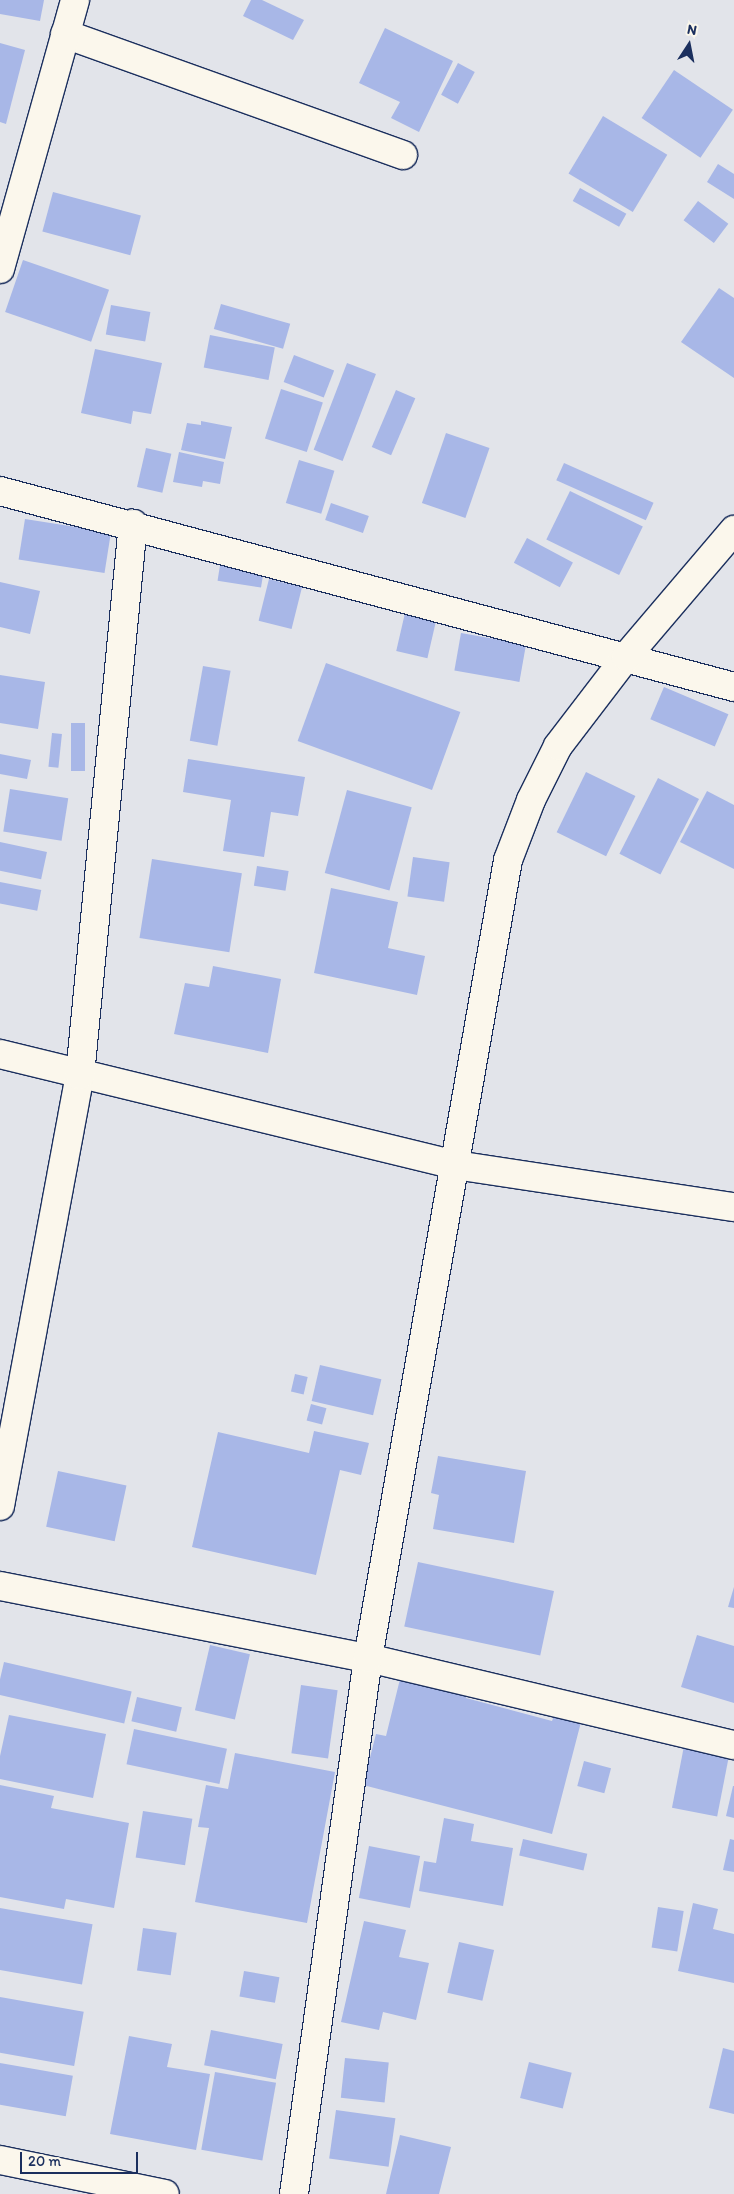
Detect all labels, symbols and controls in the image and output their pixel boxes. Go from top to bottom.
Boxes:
north arrow [664,20,714,70]
text: N [686,21,698,39]
scale bar [22,2142,140,2174]
text: 20 m [28,2152,61,2170]

